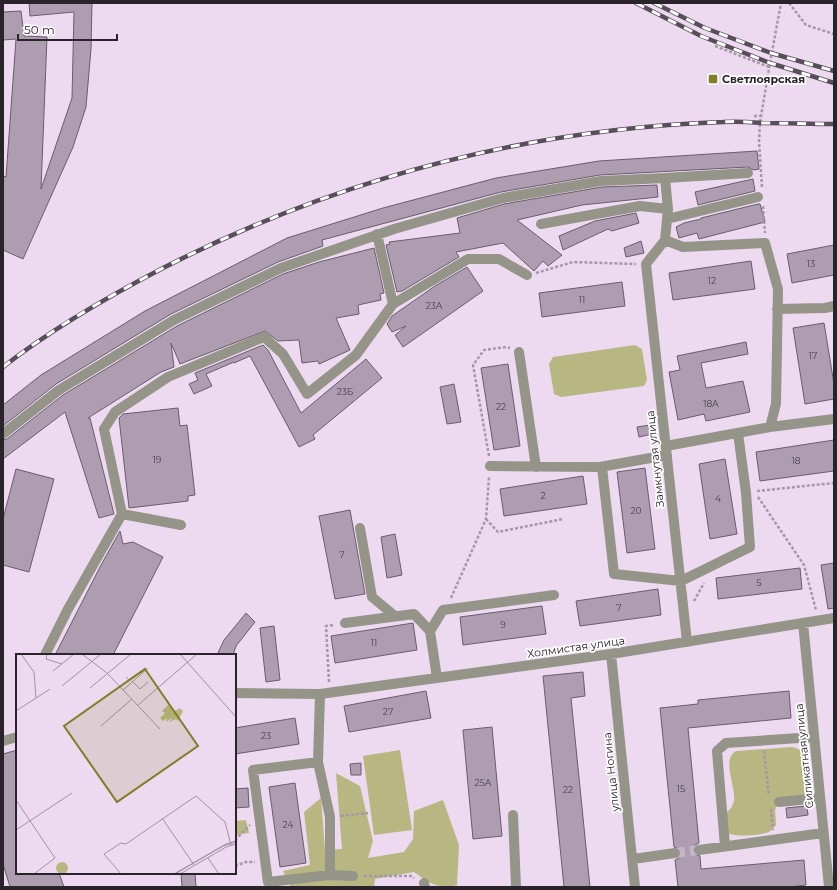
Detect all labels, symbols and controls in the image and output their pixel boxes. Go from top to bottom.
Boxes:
scale bar [18,16,117,42]
text: 50 m [24,22,55,37]
place label: Светлоярская [722,72,805,86]
marker: Светлоярская [707,73,719,85]
house number: 13 [807,258,815,269]
house number: 12 [708,275,716,286]
house number: 11 [579,294,585,305]
house number: 23А [426,300,443,311]
house number: 17 [809,350,817,361]
house number: 23Б [337,386,354,397]
house number: 18А [703,398,719,409]
house number: 22 [496,401,506,412]
street label: Замкнутая улица [643,410,667,508]
house number: 19 [153,454,162,465]
house number: 18 [792,455,801,466]
house number: 2 [540,490,546,501]
house number: 4 [715,493,721,504]
house number: 20 [630,505,642,516]
house number: 7 [339,549,345,560]
house number: 5 [756,577,762,588]
house number: 7 [616,602,622,613]
house number: 9 [500,619,506,630]
street label: Холмистая улица [526,633,626,661]
house number: 11 [371,637,377,648]
inset map [16,654,236,874]
street label: Силикатная улица [792,703,816,809]
house number: 27 [383,706,393,717]
house number: 23 [261,730,271,741]
street label: улица Ногина [600,732,622,813]
house number: 25А [475,777,492,788]
house number: 15 [677,783,685,794]
house number: 22 [563,784,573,795]
house number: 24 [283,819,293,830]

